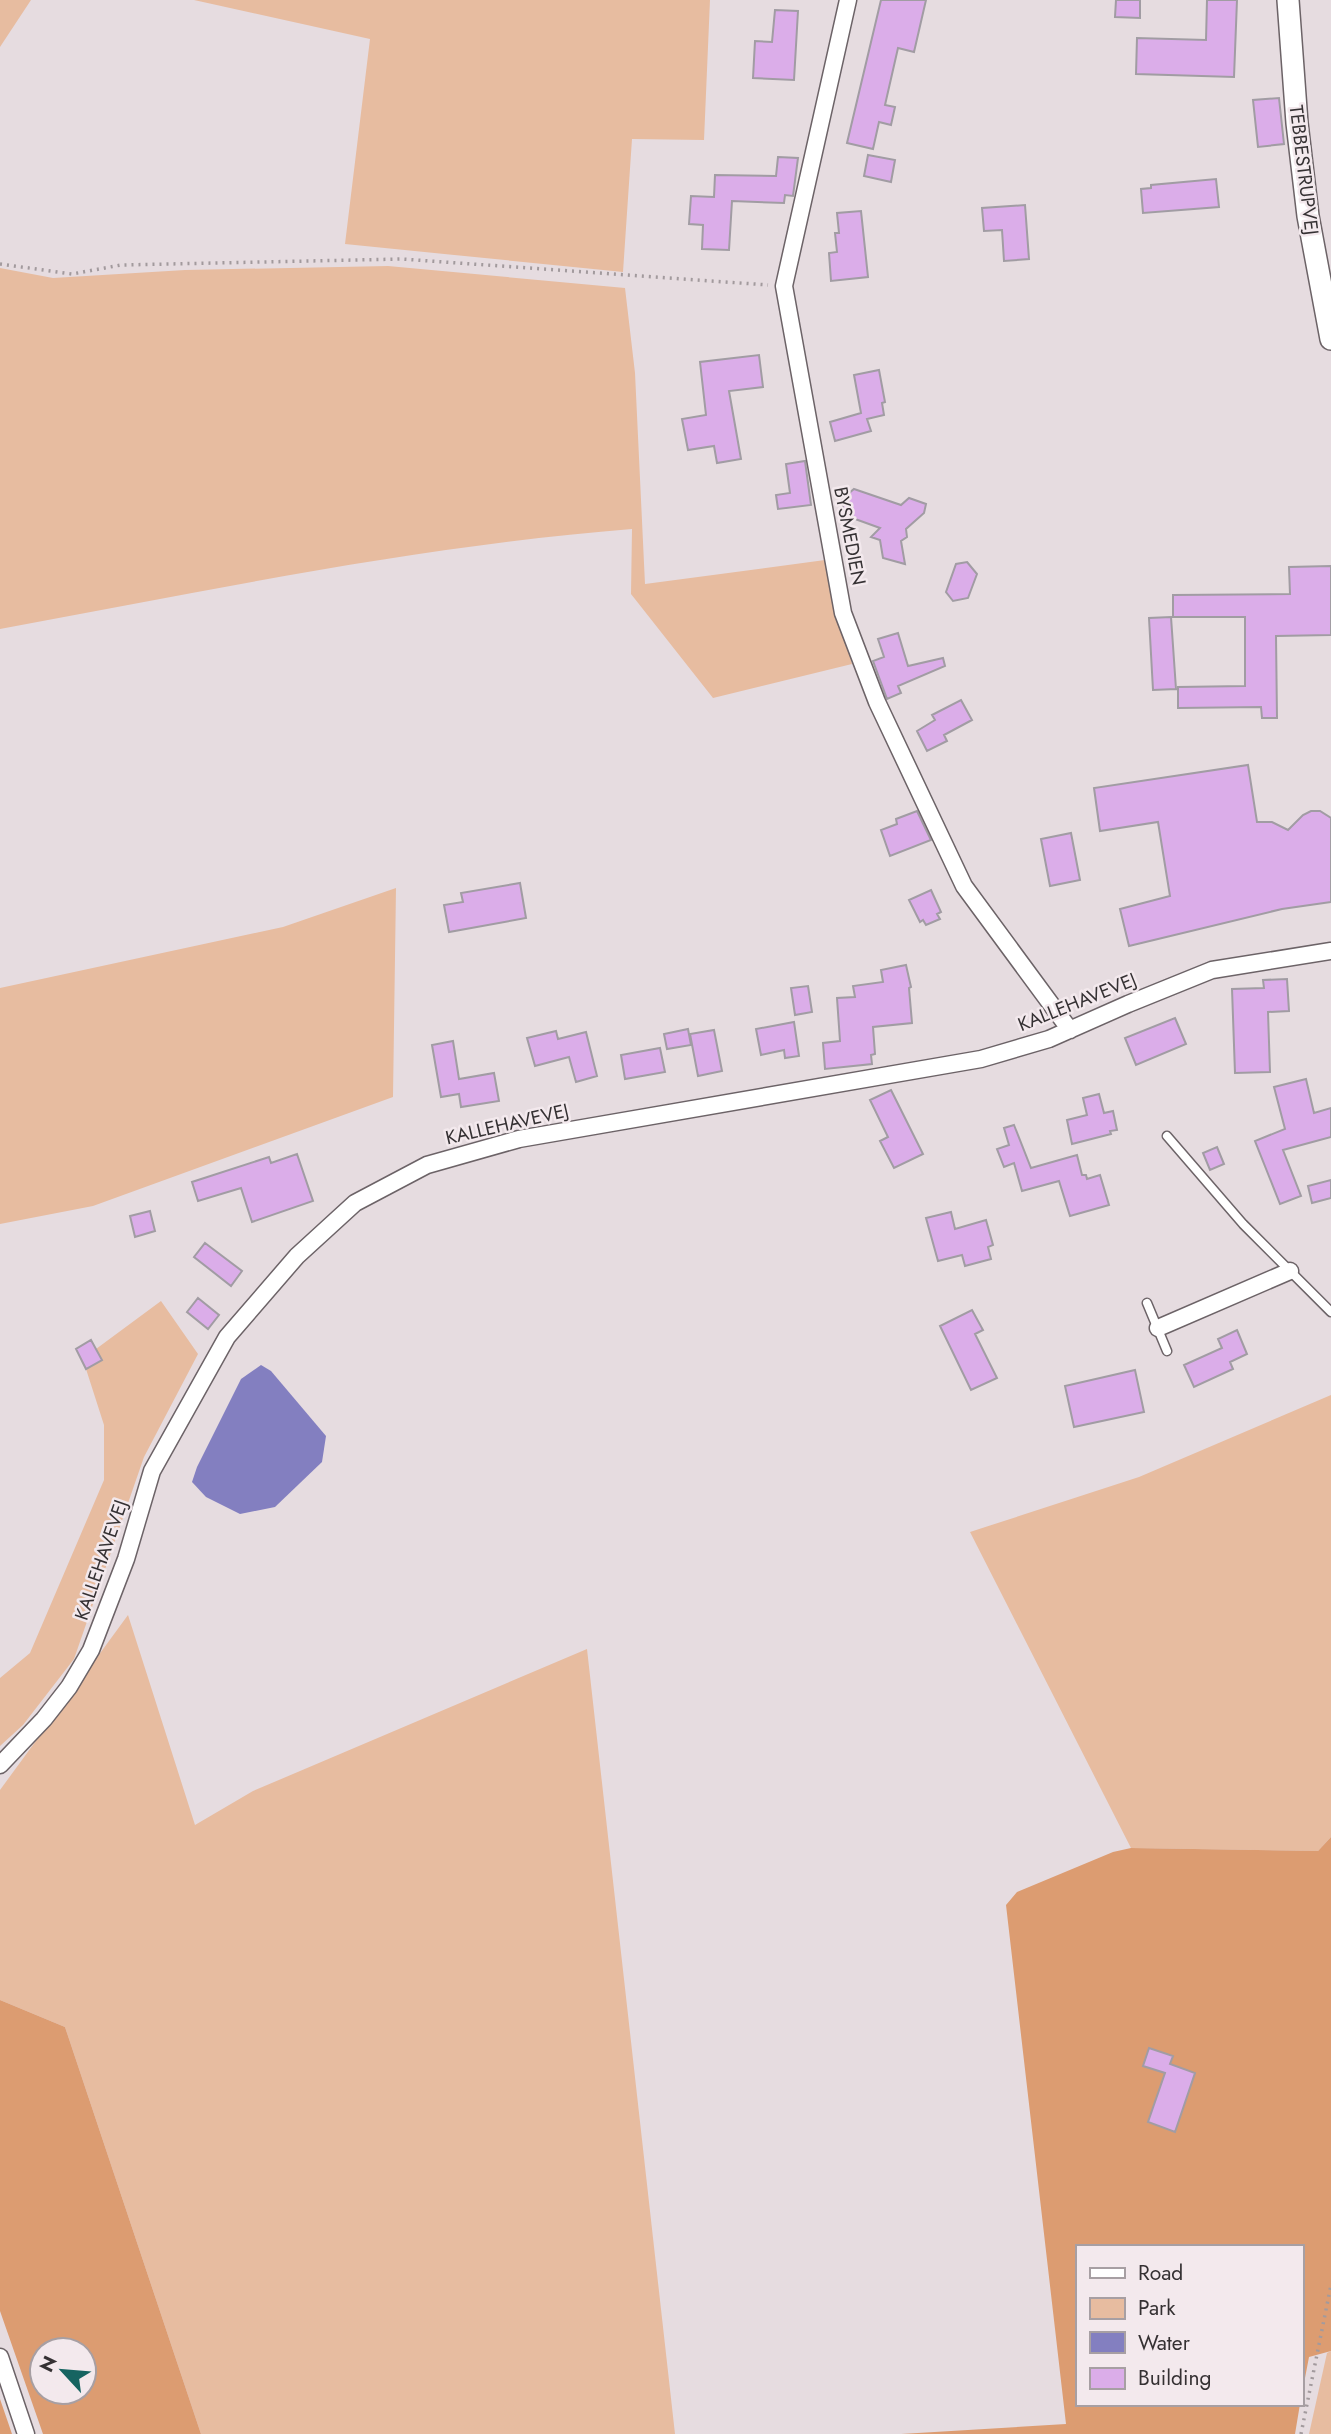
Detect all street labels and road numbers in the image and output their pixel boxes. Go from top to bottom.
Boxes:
street label: TEBBESTRUPVEJ [1283,103,1325,237]
street label: BYSMEDIEN [827,484,873,588]
street label: KALLEHAVEVEJ [1014,966,1140,1038]
street label: KALLEHAVEVEJ [443,1097,571,1151]
street label: KALLEHAVEVEJ [68,1496,134,1624]

